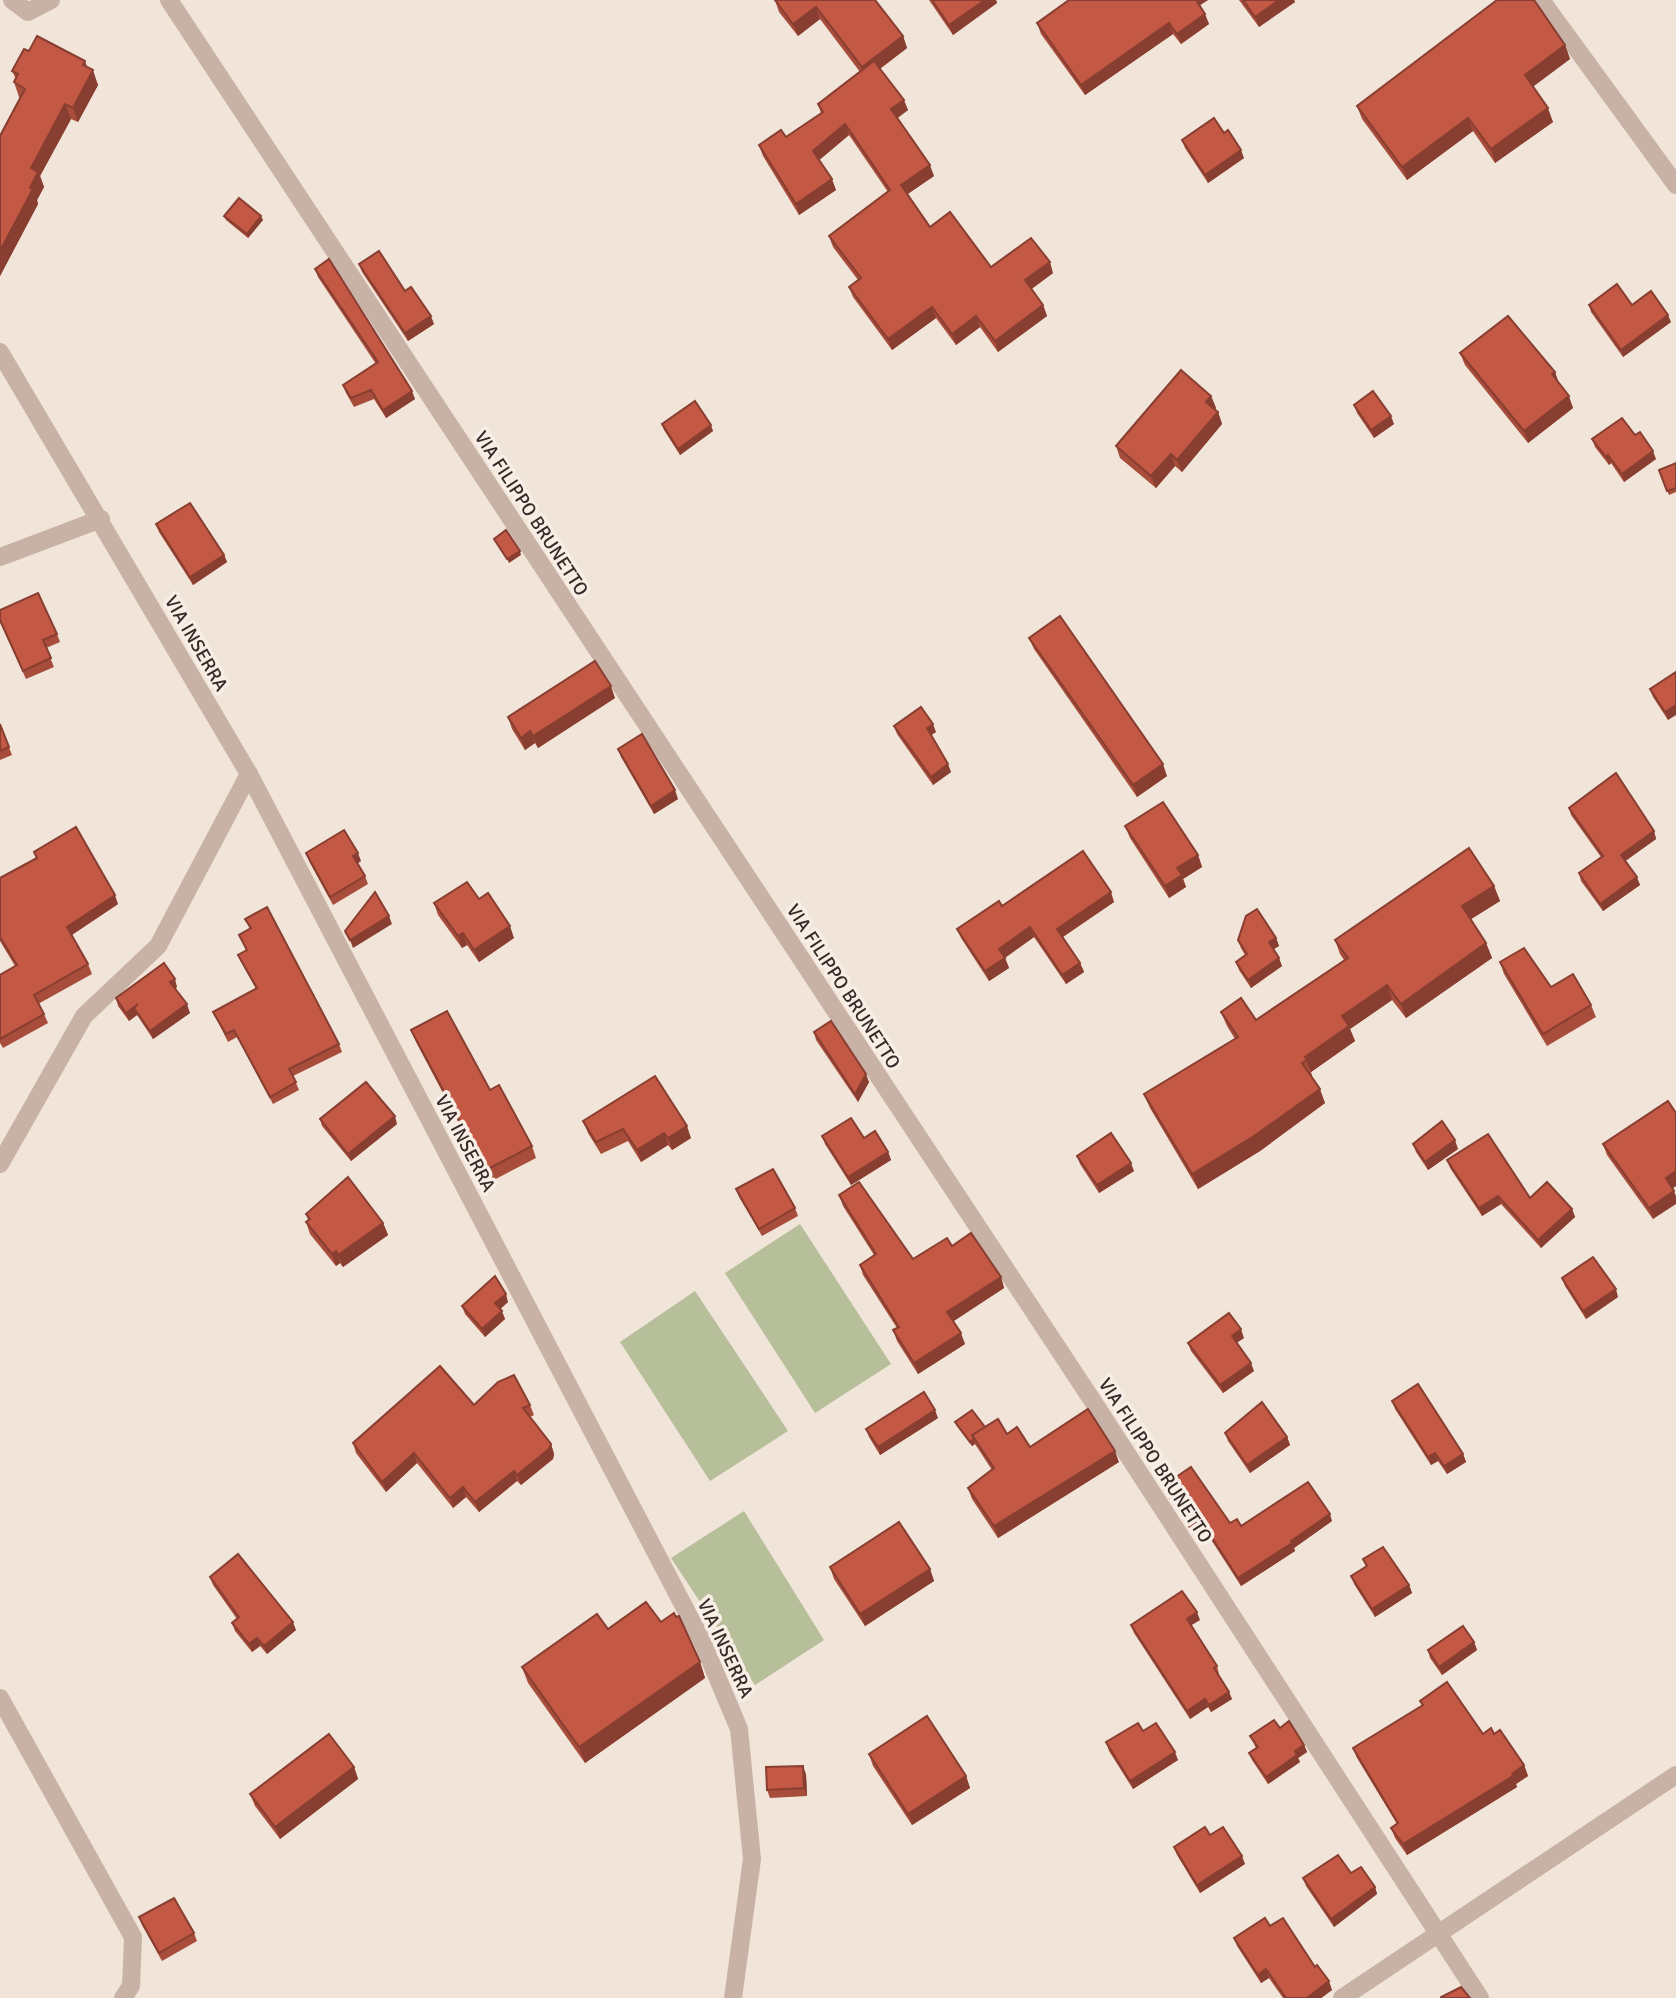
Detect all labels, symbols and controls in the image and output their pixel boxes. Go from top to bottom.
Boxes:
street label: VIA FILIPPO BRUNETTO [469,427,593,600]
street label: VIA INSERRA [159,591,233,696]
street label: VIA FILIPPO BRUNETTO [781,900,905,1073]
street label: VIA INSERRA [430,1091,501,1196]
street label: VIA FILIPPO BRUNETTO [1093,1374,1217,1547]
street label: VIA INSERRA [692,1595,759,1702]

